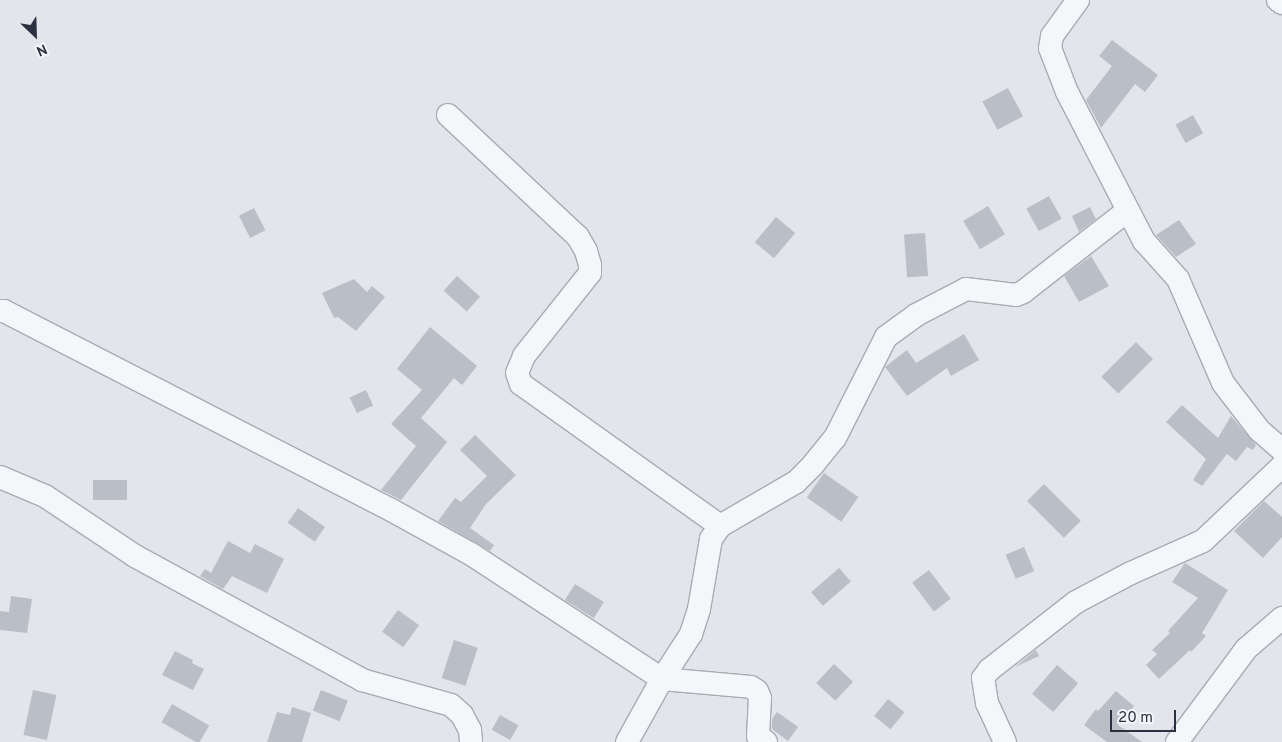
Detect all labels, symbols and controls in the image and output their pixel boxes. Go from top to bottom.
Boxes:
north arrow [10,10,60,60]
text: N [33,39,49,59]
scale bar [1112,700,1178,732]
text: 20 m [1118,709,1153,728]

